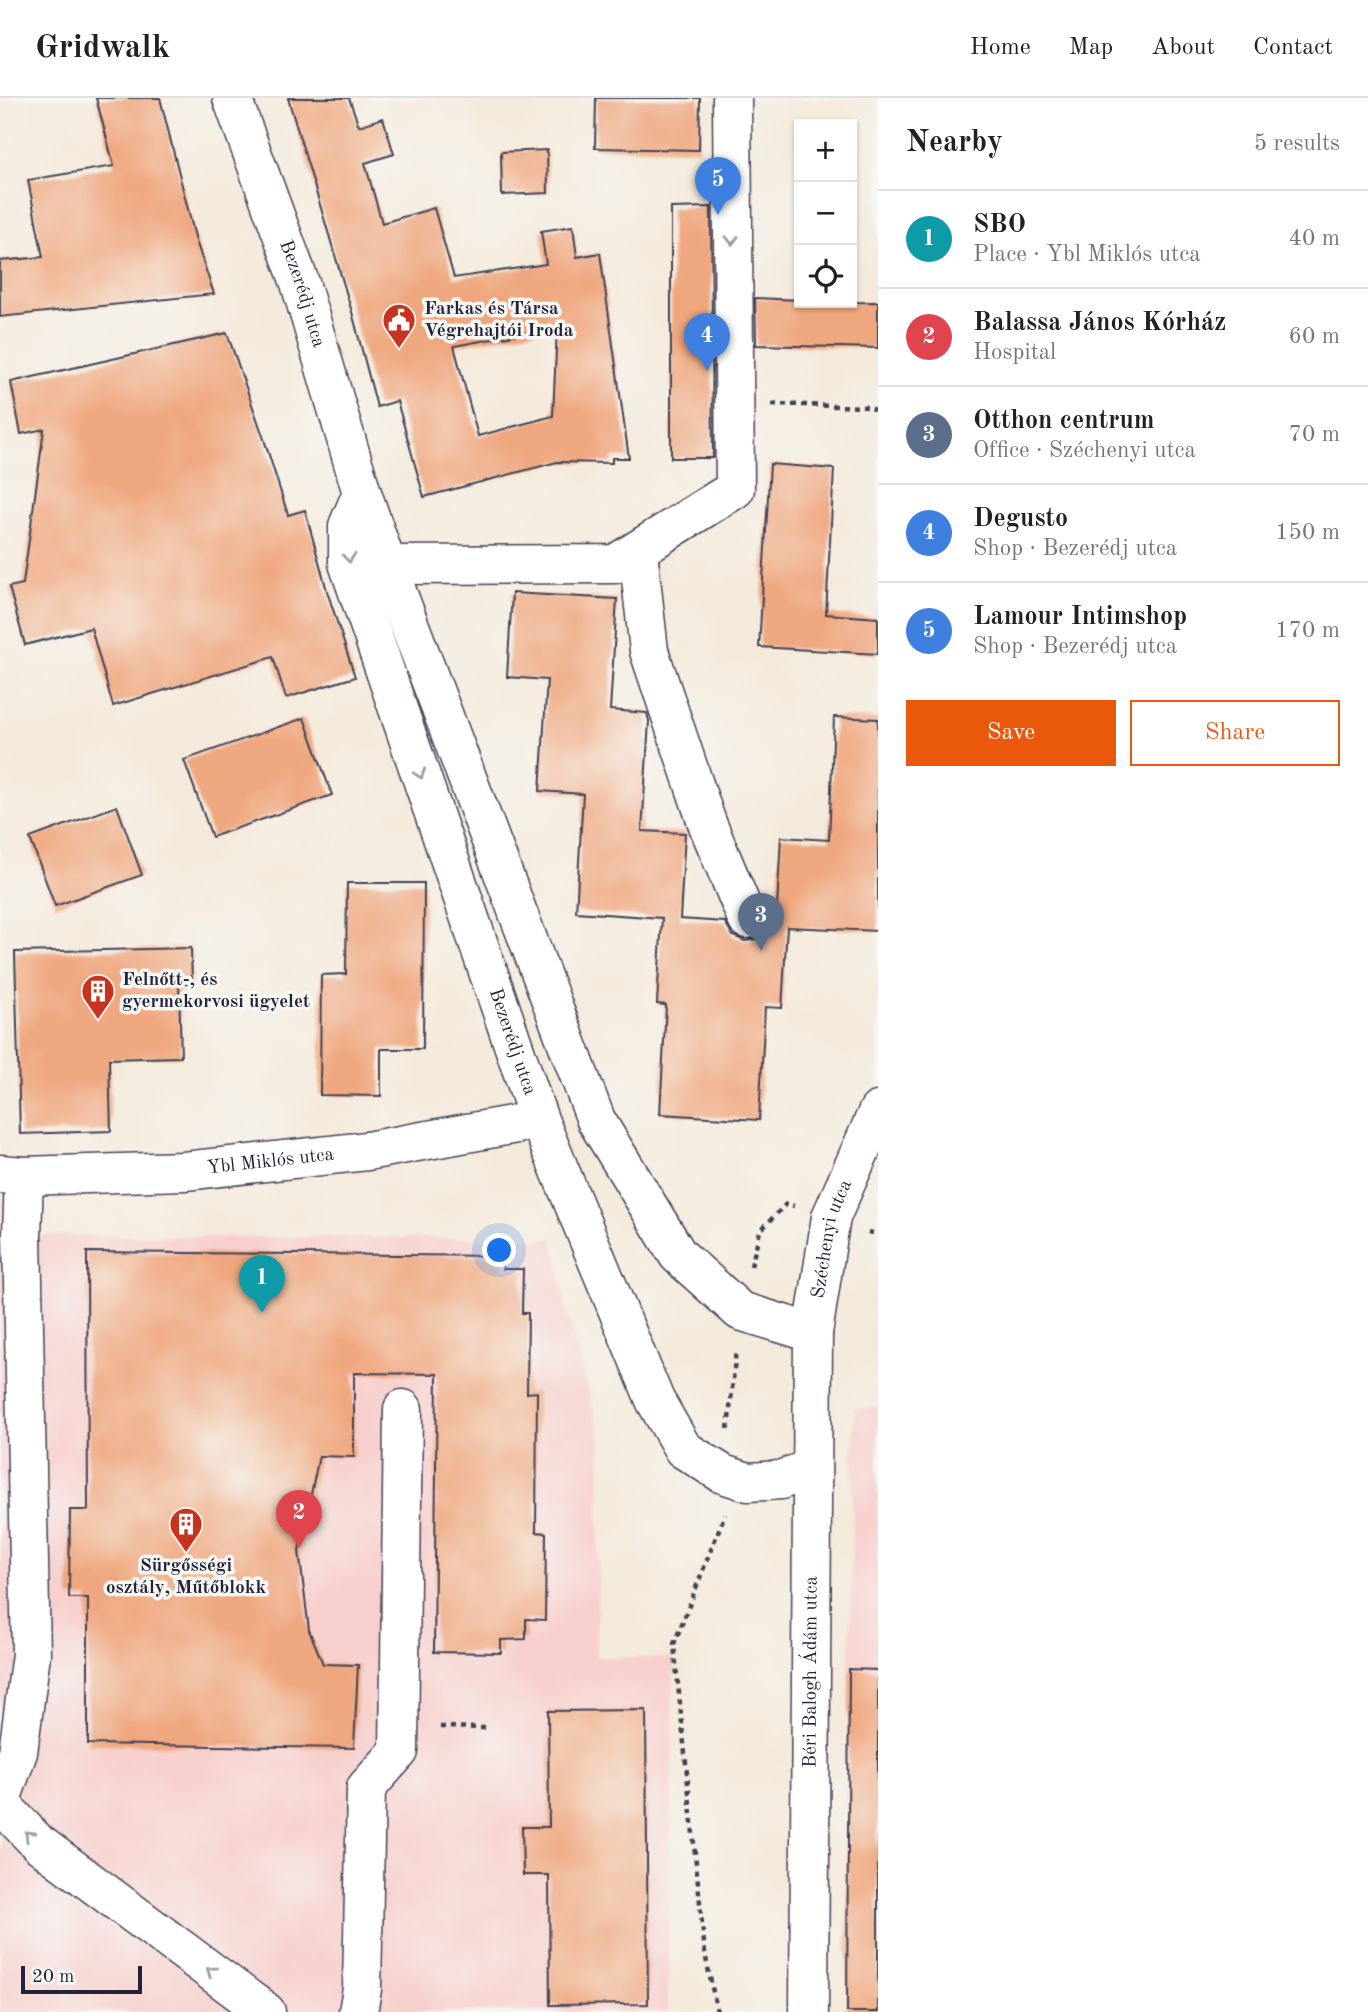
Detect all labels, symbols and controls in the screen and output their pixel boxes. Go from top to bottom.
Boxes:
text: Gridwalk [35,32,170,65]
text: Home [970,36,1031,60]
text: Map [1069,36,1113,60]
text: About [1151,36,1215,60]
text: Contact [1253,36,1333,60]
map controls [794,119,857,308]
button: + [794,119,857,182]
text: Nearby [906,128,1003,158]
text: 5 results [1254,132,1340,155]
pin: 5 [695,157,741,215]
button: − [794,182,857,245]
text: SBO [973,212,1026,238]
text: 1 [922,227,936,250]
text: 40 m [1289,227,1340,250]
one-way arrow [724,235,740,245]
street label: Bezerédj utca [276,238,328,350]
text: Place · Ybl Miklós utca [973,243,1201,266]
button: locate [794,245,857,308]
place label: Farkas és Társa Végrehajtói Iroda [424,300,574,341]
public building icon: Farkas és Társa Végrehajtói Iroda [380,301,418,350]
text: Balassa János Kórház [973,310,1226,336]
pin: 4 [684,313,730,371]
text: 2 [922,325,936,348]
text: 60 m [1289,325,1340,348]
text: Hospital [973,341,1056,364]
text: Otthon centrum [973,408,1155,434]
text: 3 [922,423,936,446]
text: 70 m [1289,423,1340,446]
text: Office · Széchenyi utca [973,439,1196,462]
text: Degusto [973,506,1068,532]
text: 4 [922,521,936,544]
text: 150 m [1275,521,1340,544]
text: Shop · Bezerédj utca [973,537,1177,560]
one-way arrow [341,553,356,564]
text: Lamour Intimshop [973,604,1187,630]
text: 5 [922,619,936,642]
text: 170 m [1275,619,1340,642]
text: Shop · Bezerédj utca [973,635,1177,658]
button: Save [906,700,1116,766]
button: Share [1130,700,1340,766]
one-way arrow [412,767,426,779]
pin: 3 [738,893,784,951]
place label: Felnőtt-, és gyermekorvosi ügyelet [122,971,310,1012]
building icon: Felnőtt-, és gyermekorvosi ügyelet [79,972,117,1021]
street label: Bezerédj utca [485,986,539,1098]
street label: Ybl Miklós utca [206,1145,335,1178]
street label: Széchenyi utca [809,1177,856,1300]
your location [482,1233,516,1267]
pin: 1 [239,1255,285,1313]
pin: 2 [276,1490,322,1548]
building icon: Sürgősségi osztály, Műtőblokk [167,1505,205,1554]
place label: Sürgősségi osztály, Műtőblokk [106,1557,266,1598]
street label: Béri Balogh Ádám utca [798,1575,821,1768]
one-way arrow [25,1830,38,1843]
scale bar [21,1963,142,1995]
one-way arrow [206,1967,219,1980]
text: 20 m [32,1968,74,1987]

